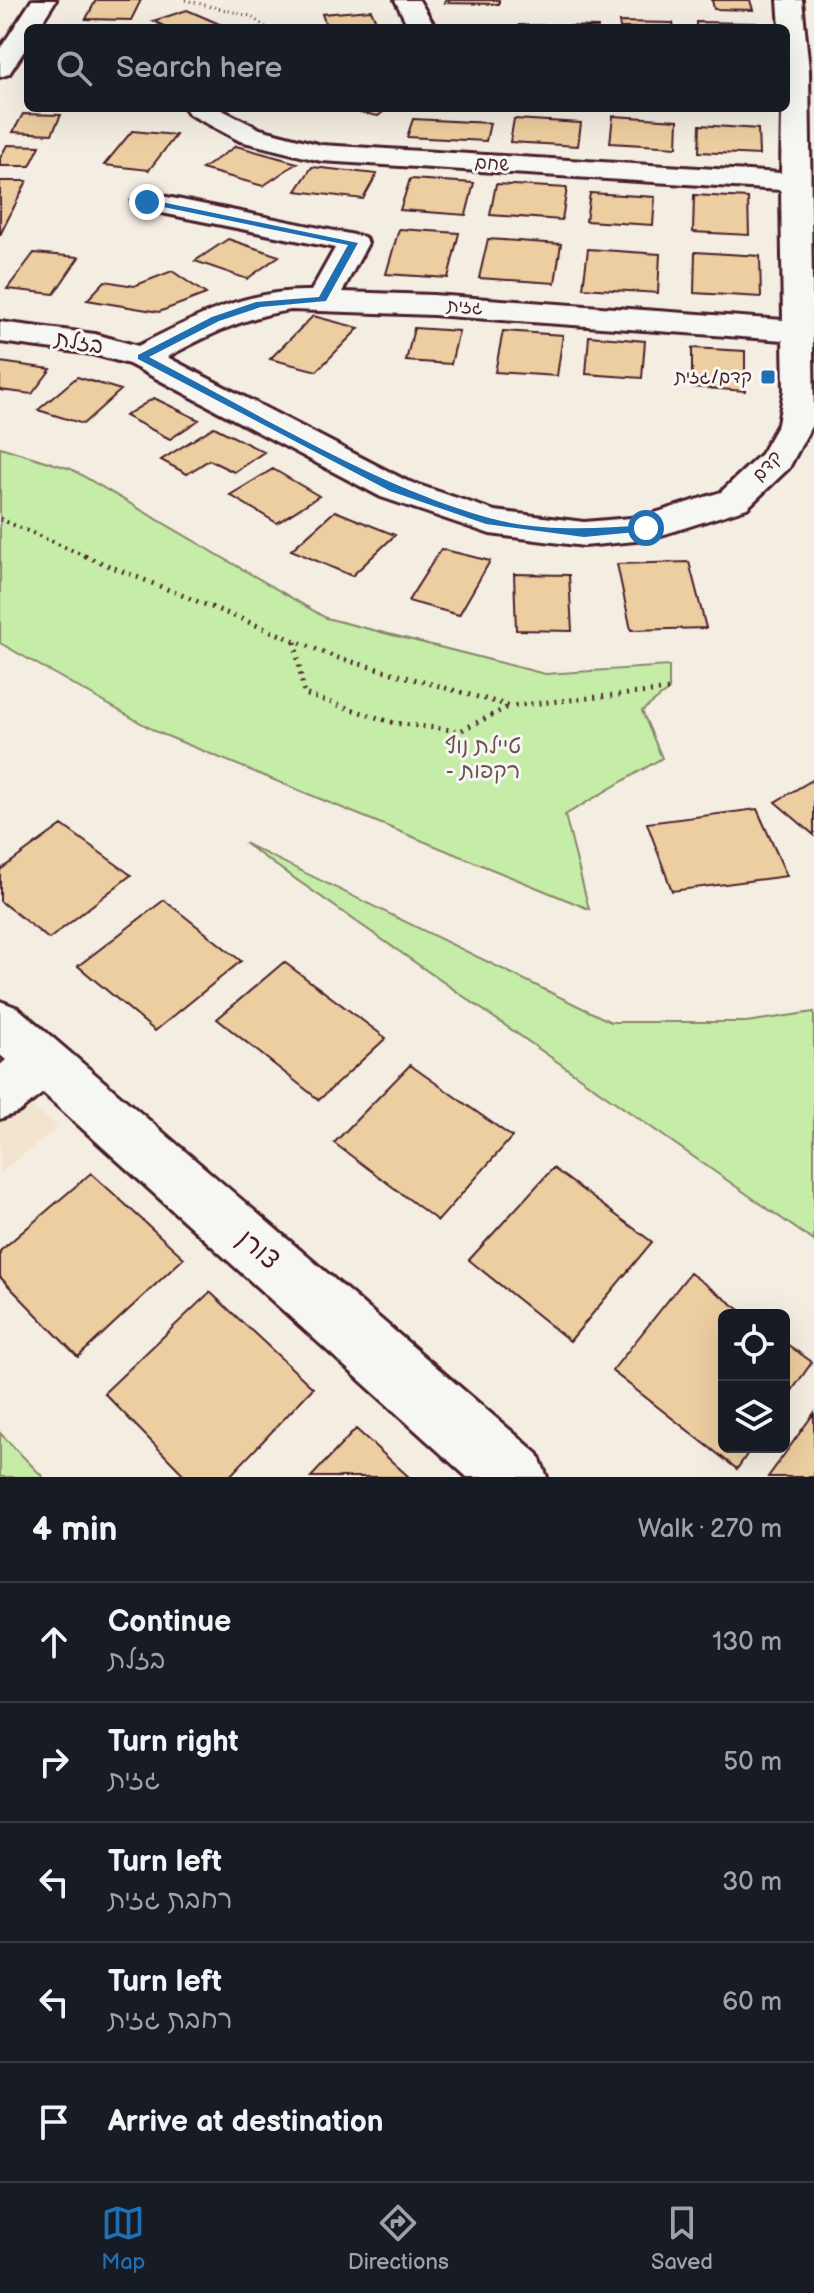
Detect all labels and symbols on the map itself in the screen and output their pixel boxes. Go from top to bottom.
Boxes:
street label: שחם [474,152,510,176]
route end [129,184,165,220]
street label: גזית [445,295,484,319]
street label: בזלת [52,325,105,361]
place label: קדם/גזית [674,367,752,388]
marker: קדם/גזית [759,368,777,386]
street label: קדם [748,447,786,485]
route start [628,510,664,546]
park label: טיילת נוף - רקפות [445,733,521,785]
street label: צורן [231,1224,285,1276]

